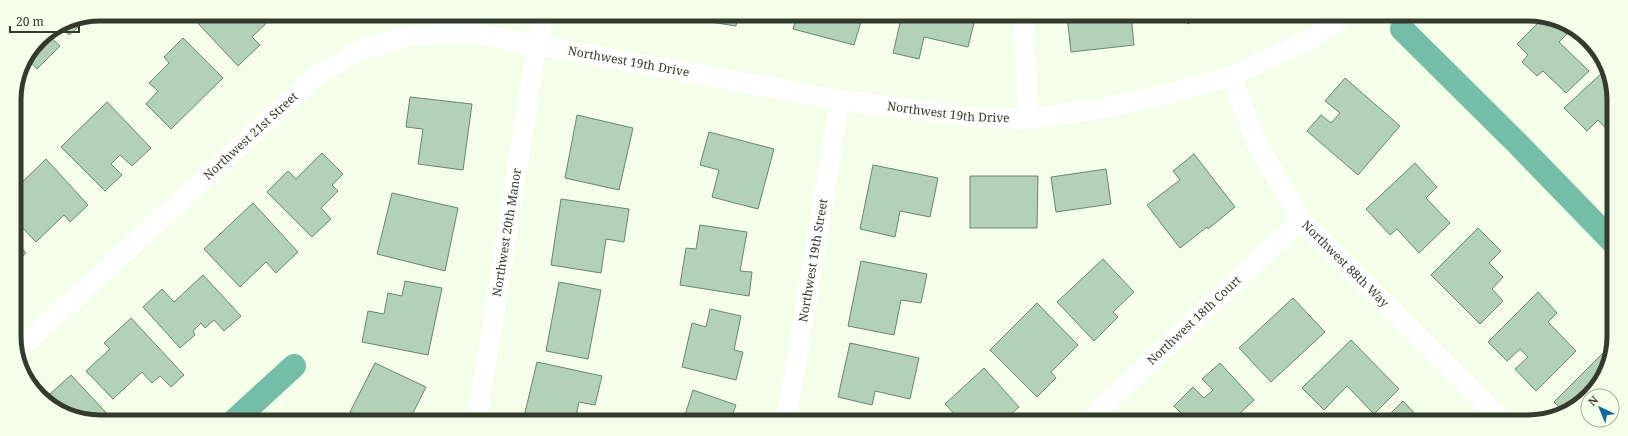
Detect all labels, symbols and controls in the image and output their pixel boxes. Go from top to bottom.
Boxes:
scale bar [10,8,79,34]
text: 20 m [16,13,44,30]
street label: Northwest 19th Drive [567,42,691,81]
street label: Northwest 21st Street [199,88,301,184]
street label: Northwest 19th Drive [886,97,1010,126]
street label: Northwest 20th Manor [488,166,525,298]
street label: Northwest 19th Street [794,197,831,323]
street label: Northwest 88th Way [1298,216,1393,311]
street label: Northwest 18th Court [1143,272,1245,368]
north arrow [1580,388,1620,428]
text: N [1584,392,1601,409]

